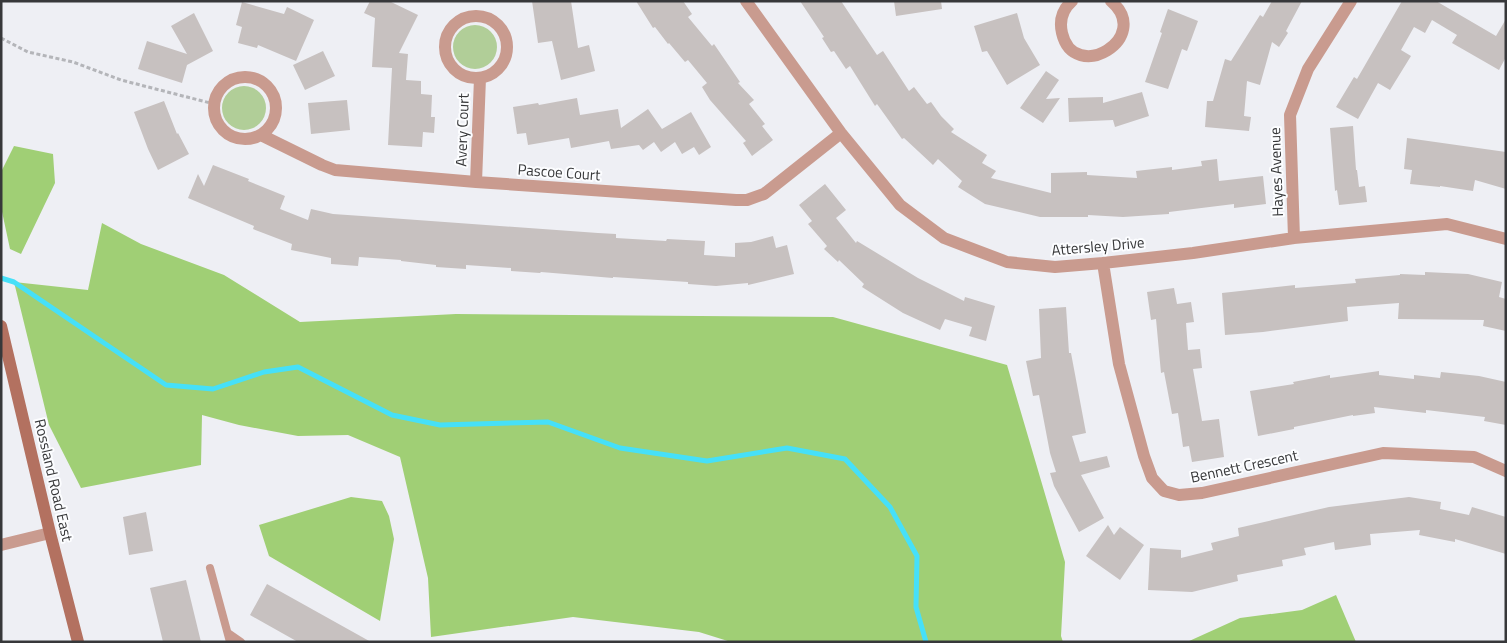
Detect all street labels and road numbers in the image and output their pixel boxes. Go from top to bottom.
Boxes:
street label: Avery Court [449,92,475,167]
street label: Hayes Avenue [1263,127,1289,217]
street label: Pascoe Court [517,158,602,186]
street label: Attersley Drive [1051,230,1145,262]
street label: Rossland Road East [29,416,79,544]
street label: Bennett Crescent [1188,443,1301,489]

